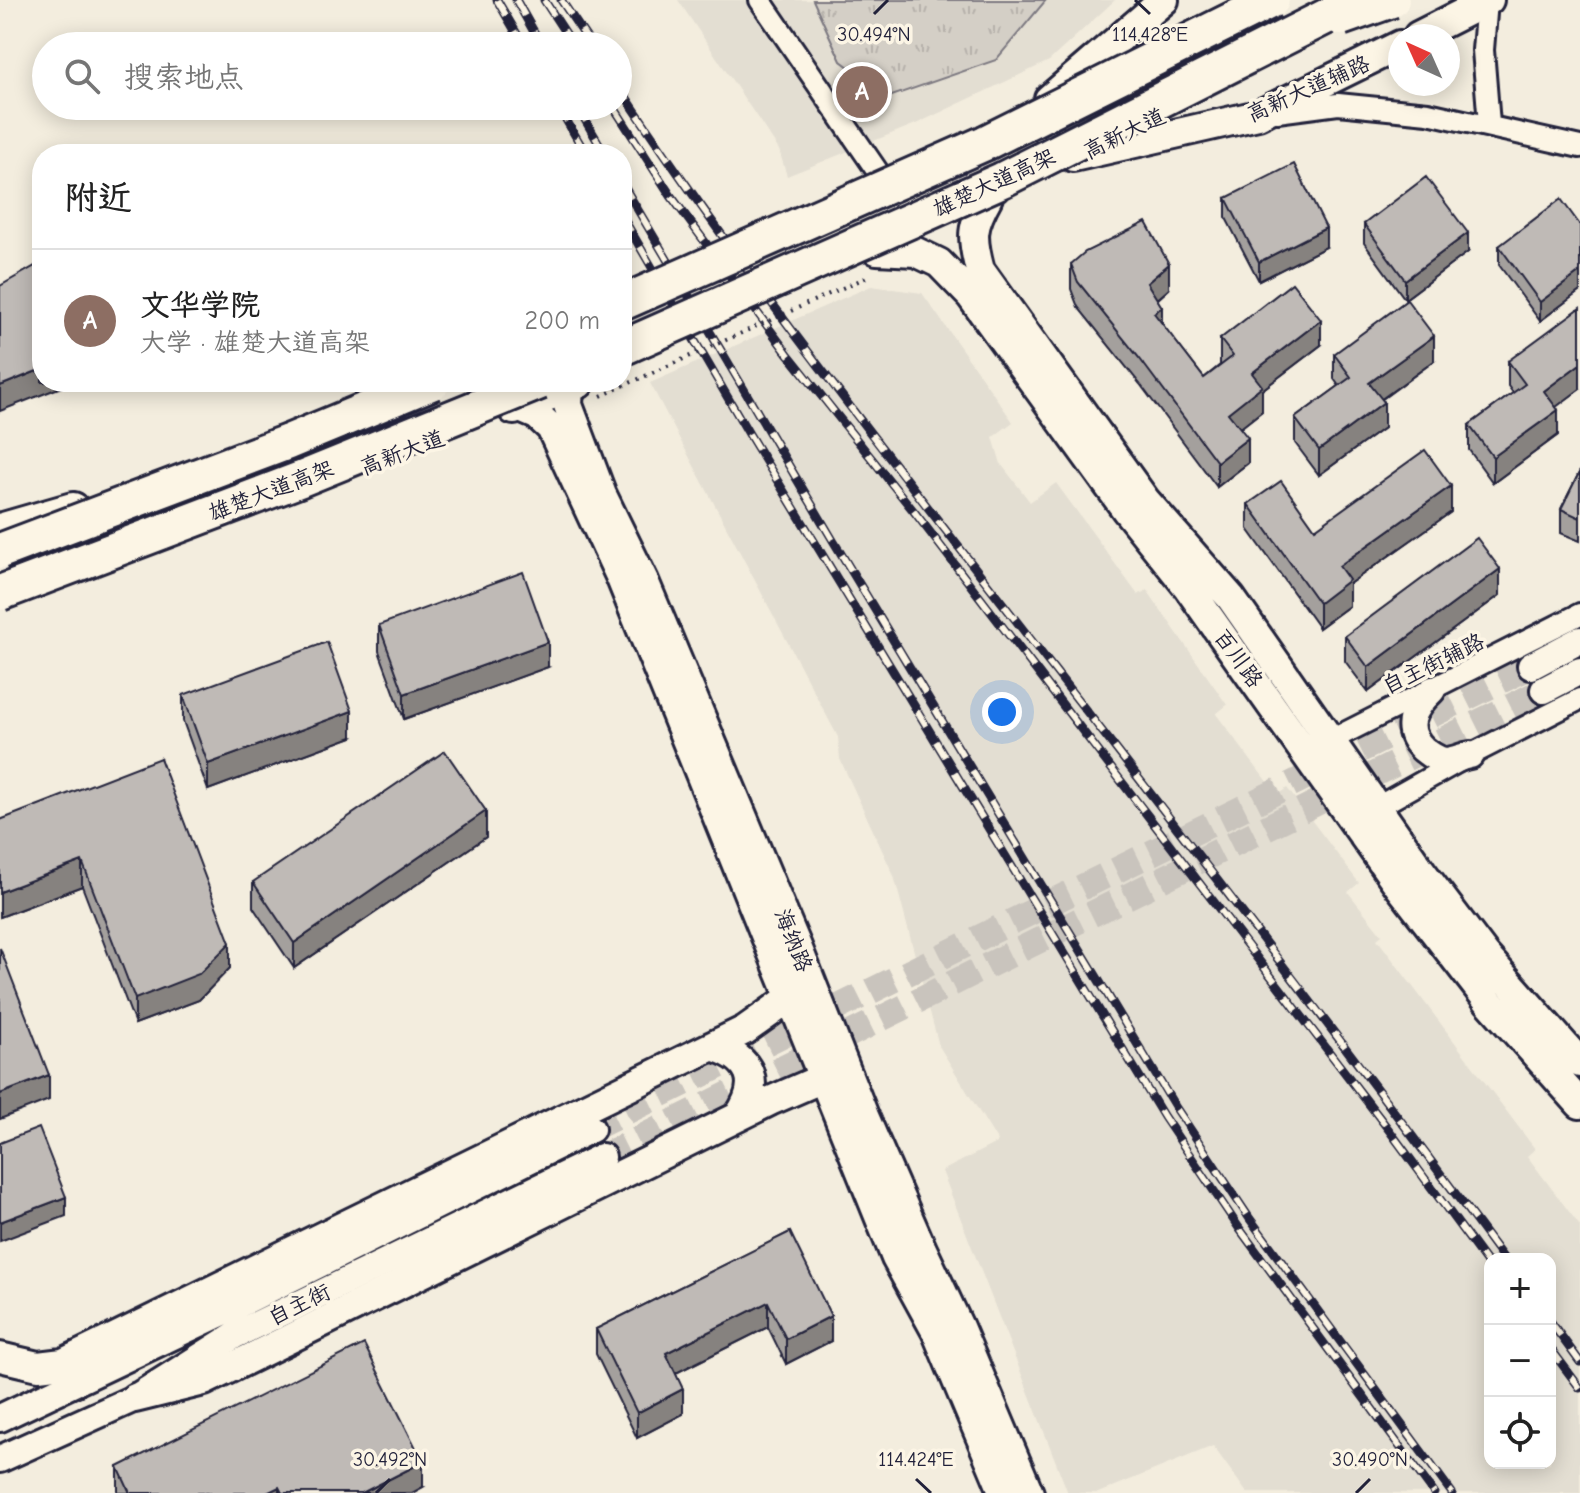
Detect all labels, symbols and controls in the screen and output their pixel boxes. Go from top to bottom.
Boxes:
text: 30.494°N [837,23,911,46]
text: 114.428°E [1112,23,1188,46]
north arrow [1388,24,1460,96]
search box [32,32,632,120]
street label: 高新大道辅路 [1243,50,1374,128]
icon: search [60,54,104,98]
text: 搜索地点 [124,60,244,95]
pin: A [836,62,888,122]
street label: 高新大道 [1079,103,1170,165]
street label: 雄楚大道高架 [929,143,1060,223]
text: 附近 [64,178,132,218]
text: 文华学院 [140,288,260,323]
text: A [83,306,97,336]
text: 200 m [525,306,600,336]
text: 大学 · 雄楚大道高架 [140,328,370,358]
street label: 高新大道 [357,425,448,481]
street label: 雄楚大道高架 [205,455,338,527]
street label: 百川路 [1208,624,1268,693]
street label: 自主街辅路 [1378,628,1489,700]
your location [982,692,1022,732]
street label: 海纳路 [769,905,817,976]
map controls [1484,1253,1556,1469]
button: + [1484,1253,1556,1325]
street label: 自主街 [264,1279,335,1331]
button: − [1484,1325,1556,1397]
button: locate [1484,1397,1556,1469]
text: 30.492°N [353,1448,427,1471]
text: 114.424°E [878,1448,954,1471]
text: 30.490°N [1332,1448,1408,1471]

